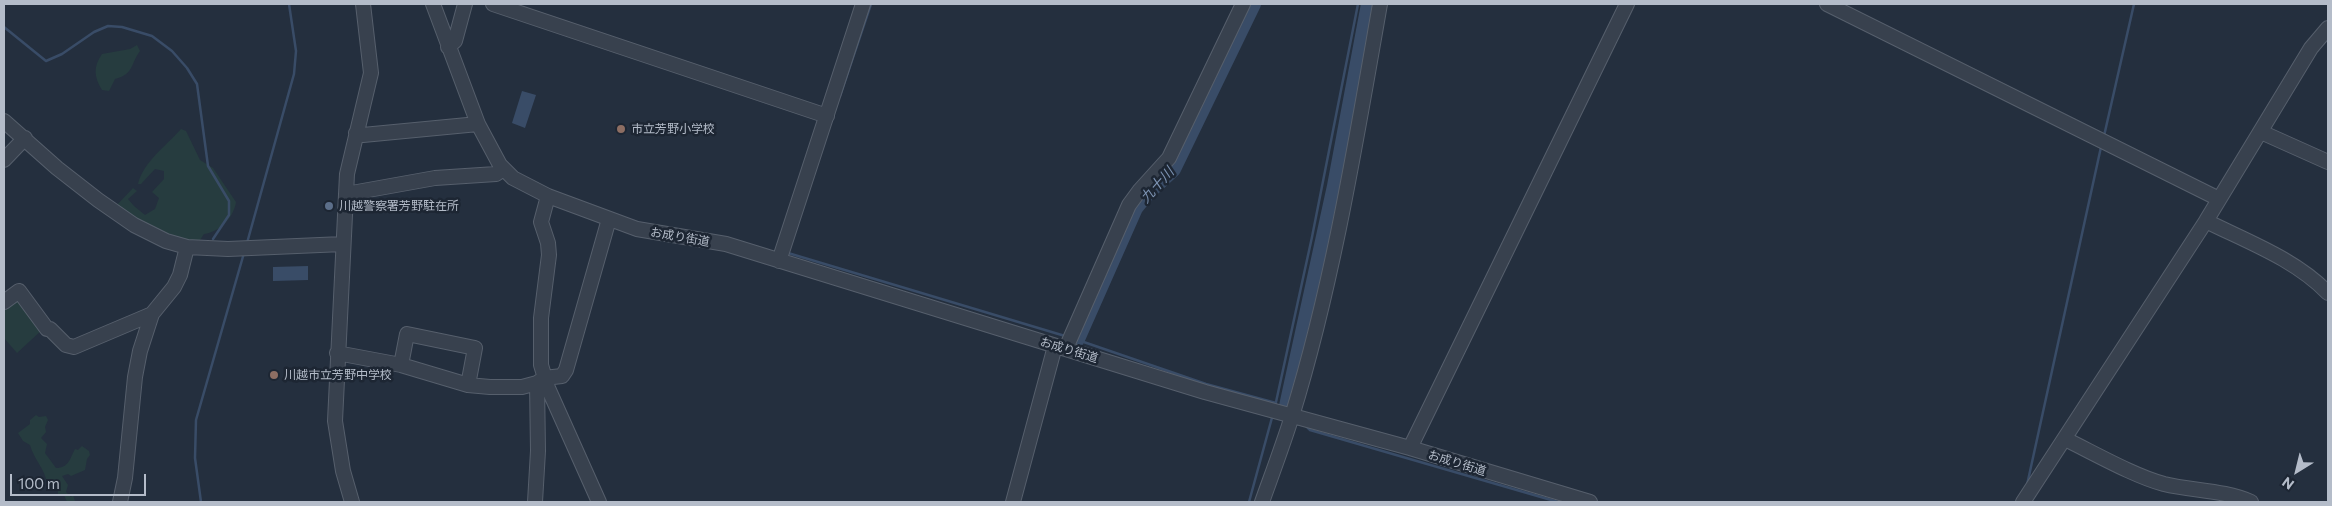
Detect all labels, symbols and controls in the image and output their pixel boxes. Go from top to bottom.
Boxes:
place label: 市立芳野小学校 [631,122,715,136]
marker: 市立芳野小学校 [615,123,627,135]
water label: 九十川 [1137,164,1177,206]
place label: 川越警察署芳野駐在所 [339,199,459,213]
marker: 川越警察署芳野駐在所 [323,200,335,212]
street label: お成り街道 [649,225,711,249]
street label: お成り街道 [1038,334,1100,366]
place label: 川越市立芳野中学校 [284,368,392,382]
marker: 川越市立芳野中学校 [268,369,280,381]
north arrow [2272,446,2322,496]
street label: お成り街道 [1426,447,1488,479]
scale bar [12,464,149,496]
text: 100 m [18,474,60,492]
text: N [2279,474,2297,494]

